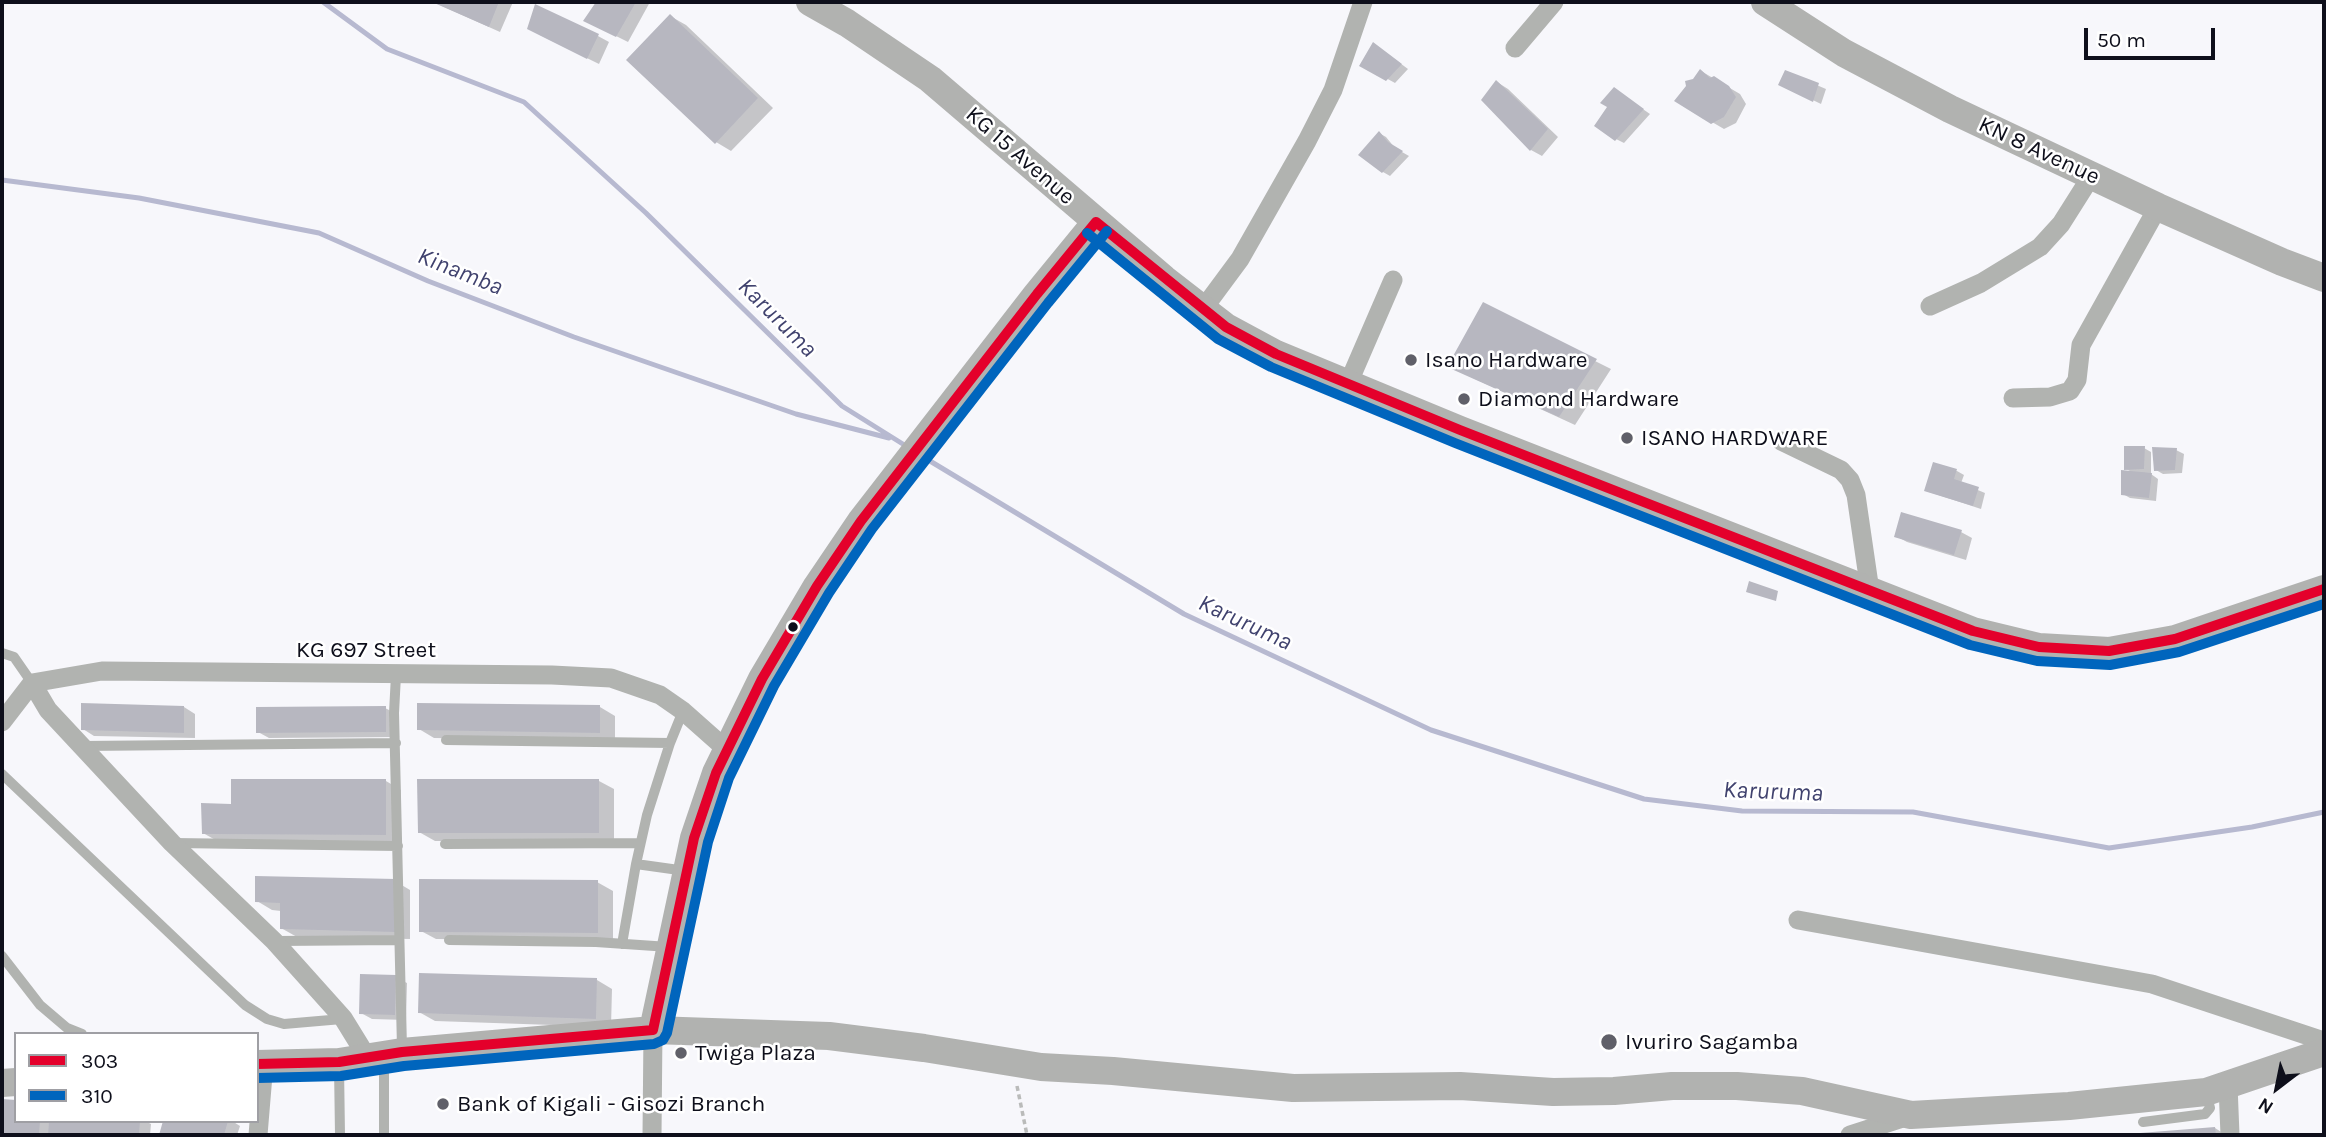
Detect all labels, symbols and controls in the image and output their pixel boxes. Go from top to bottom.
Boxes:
scale bar [2088,14,2219,58]
text: 50 m [2097,28,2146,52]
street label: KG 15 Avenue [960,101,1080,211]
street label: KN 8 Avenue [1974,111,2104,191]
water label: Kinamba [413,242,507,302]
water label: Karuruma [731,272,823,364]
place label: Isano Hardware [1425,346,1588,374]
marker: Isano Hardware [1403,352,1419,368]
place label: Diamond Hardware [1478,385,1679,413]
marker: Diamond Hardware [1456,391,1472,407]
place label: ISANO HARDWARE [1641,424,1829,452]
marker: ISANO HARDWARE [1619,430,1635,446]
water label: Karuruma [1194,589,1296,657]
unlabelled marker [786,620,800,634]
street label: KG 697 Street [296,636,436,664]
water label: Karuruma [1722,776,1824,808]
place label: Ivuriro Sagamba [1625,1028,1798,1056]
legend [14,1032,259,1123]
marker: Ivuriro Sagamba [1599,1032,1619,1052]
place label: Twiga Plaza [695,1039,816,1067]
marker: Twiga Plaza [673,1045,689,1061]
text: 303 [81,1049,118,1073]
north arrow [2242,1053,2312,1123]
text: 310 [81,1084,113,1108]
place label: Bank of Kigali - Gisozi Branch [457,1090,765,1118]
text: N [2254,1093,2277,1119]
marker: Bank of Kigali - Gisozi Branch [435,1096,451,1112]

